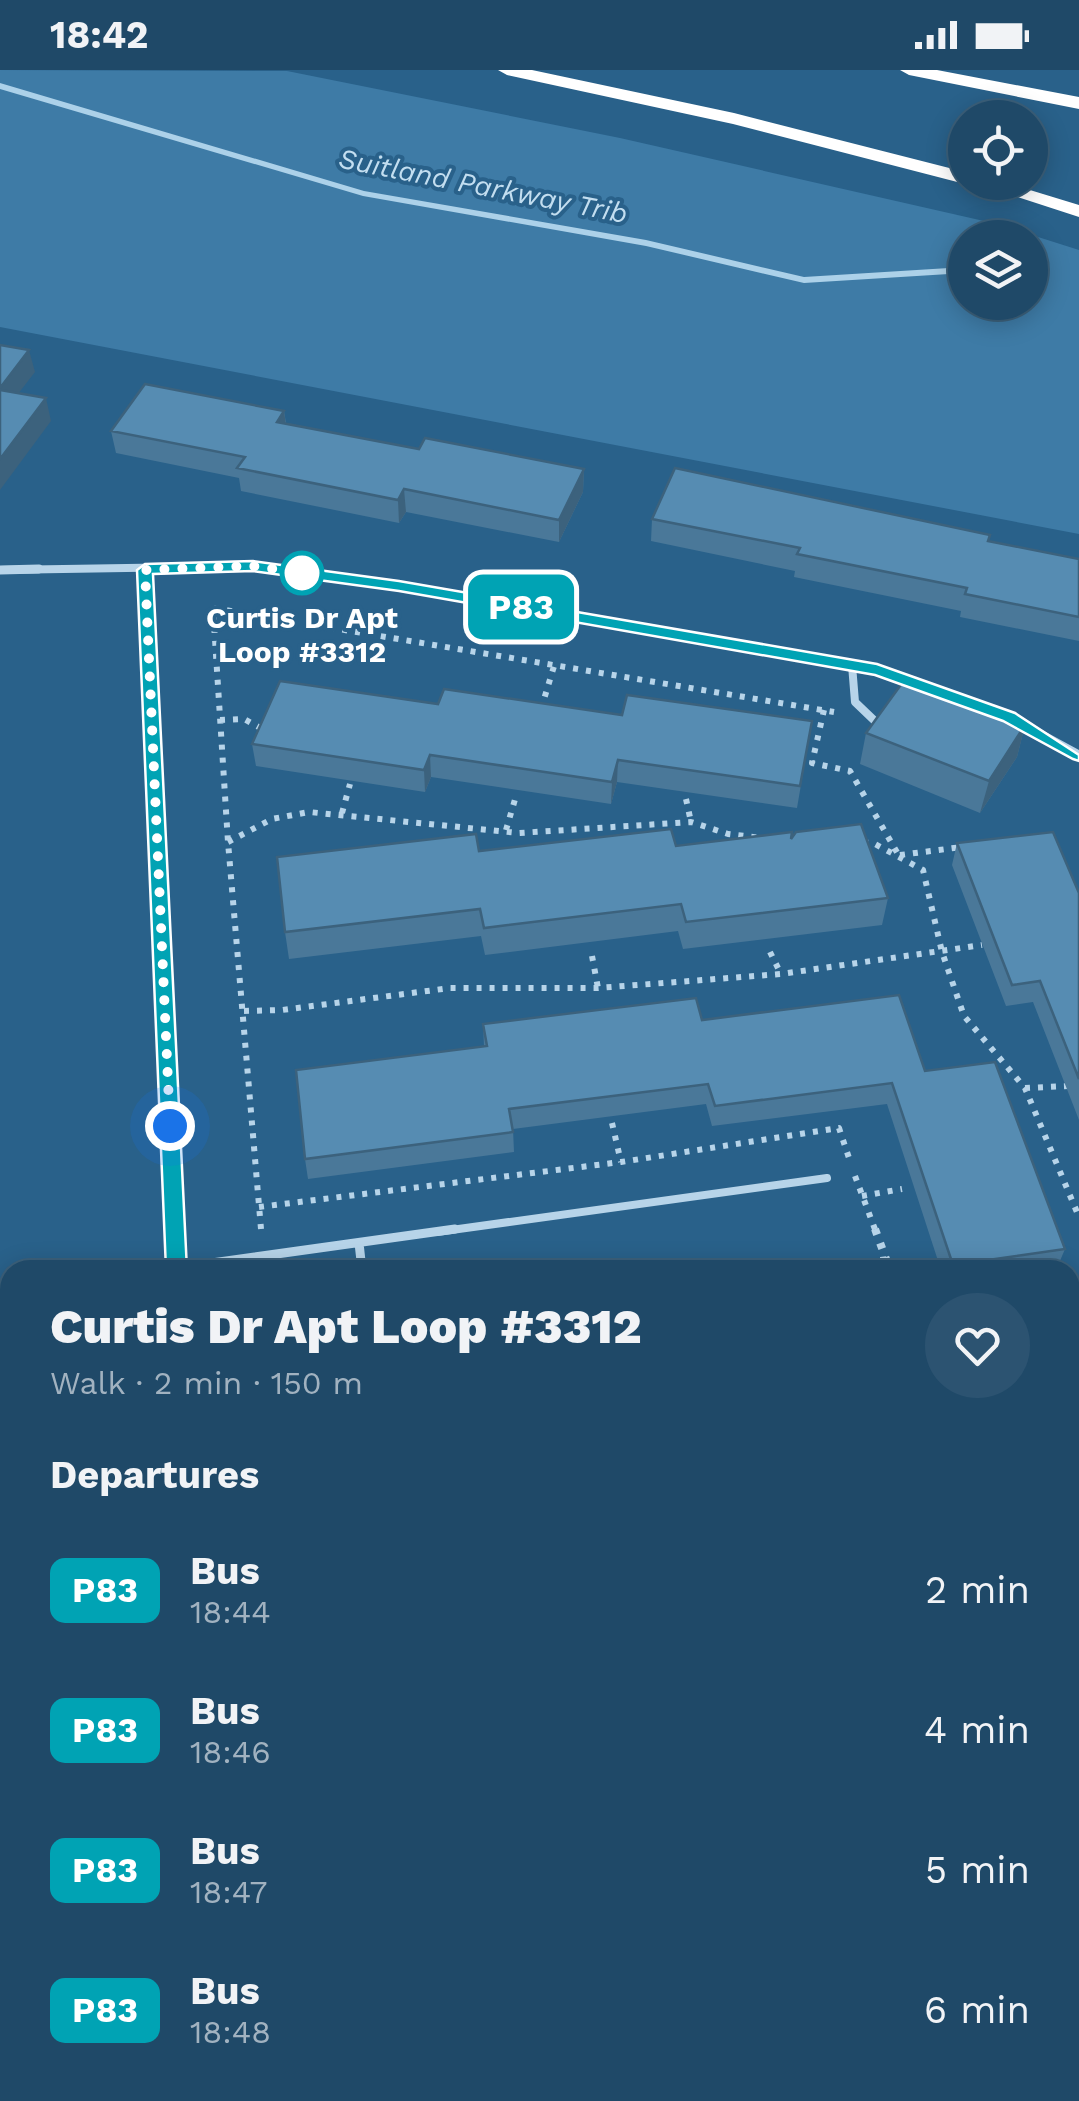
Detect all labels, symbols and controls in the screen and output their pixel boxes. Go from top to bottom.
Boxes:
text: 18:42 [50,13,148,57]
map controls [948,100,1048,320]
button: locate [948,100,1048,200]
water label: Suitland Parkway Trib [336,142,630,230]
button: layers [948,220,1048,320]
marker: Curtis Dr Apt Loop #3312 [281,552,323,594]
line badge: P83 [464,574,578,640]
text: P83 [488,586,554,628]
place label: Curtis Dr Apt Loop #3312 [206,600,398,669]
your location [145,1101,195,1151]
button: heart [925,1293,1030,1398]
text: Curtis Dr Apt Loop #3312 [50,1298,642,1355]
text: Walk · 2 min · 150 m [50,1364,363,1402]
text: Departures [50,1453,259,1497]
text: Bus [190,1549,260,1593]
text: 2 min [925,1568,1030,1612]
text: P83 [72,1569,138,1611]
text: 18:44 [190,1593,271,1631]
text: Bus [190,1689,260,1733]
text: 4 min [924,1708,1030,1752]
text: P83 [72,1709,138,1751]
text: 18:46 [190,1733,271,1771]
text: Bus [190,1829,260,1873]
text: 5 min [925,1848,1030,1892]
text: P83 [72,1849,138,1891]
text: 18:47 [190,1873,268,1911]
text: Bus [190,1969,260,2013]
text: 6 min [924,1988,1030,2032]
text: P83 [72,1989,138,2031]
text: 18:48 [190,2013,271,2051]

